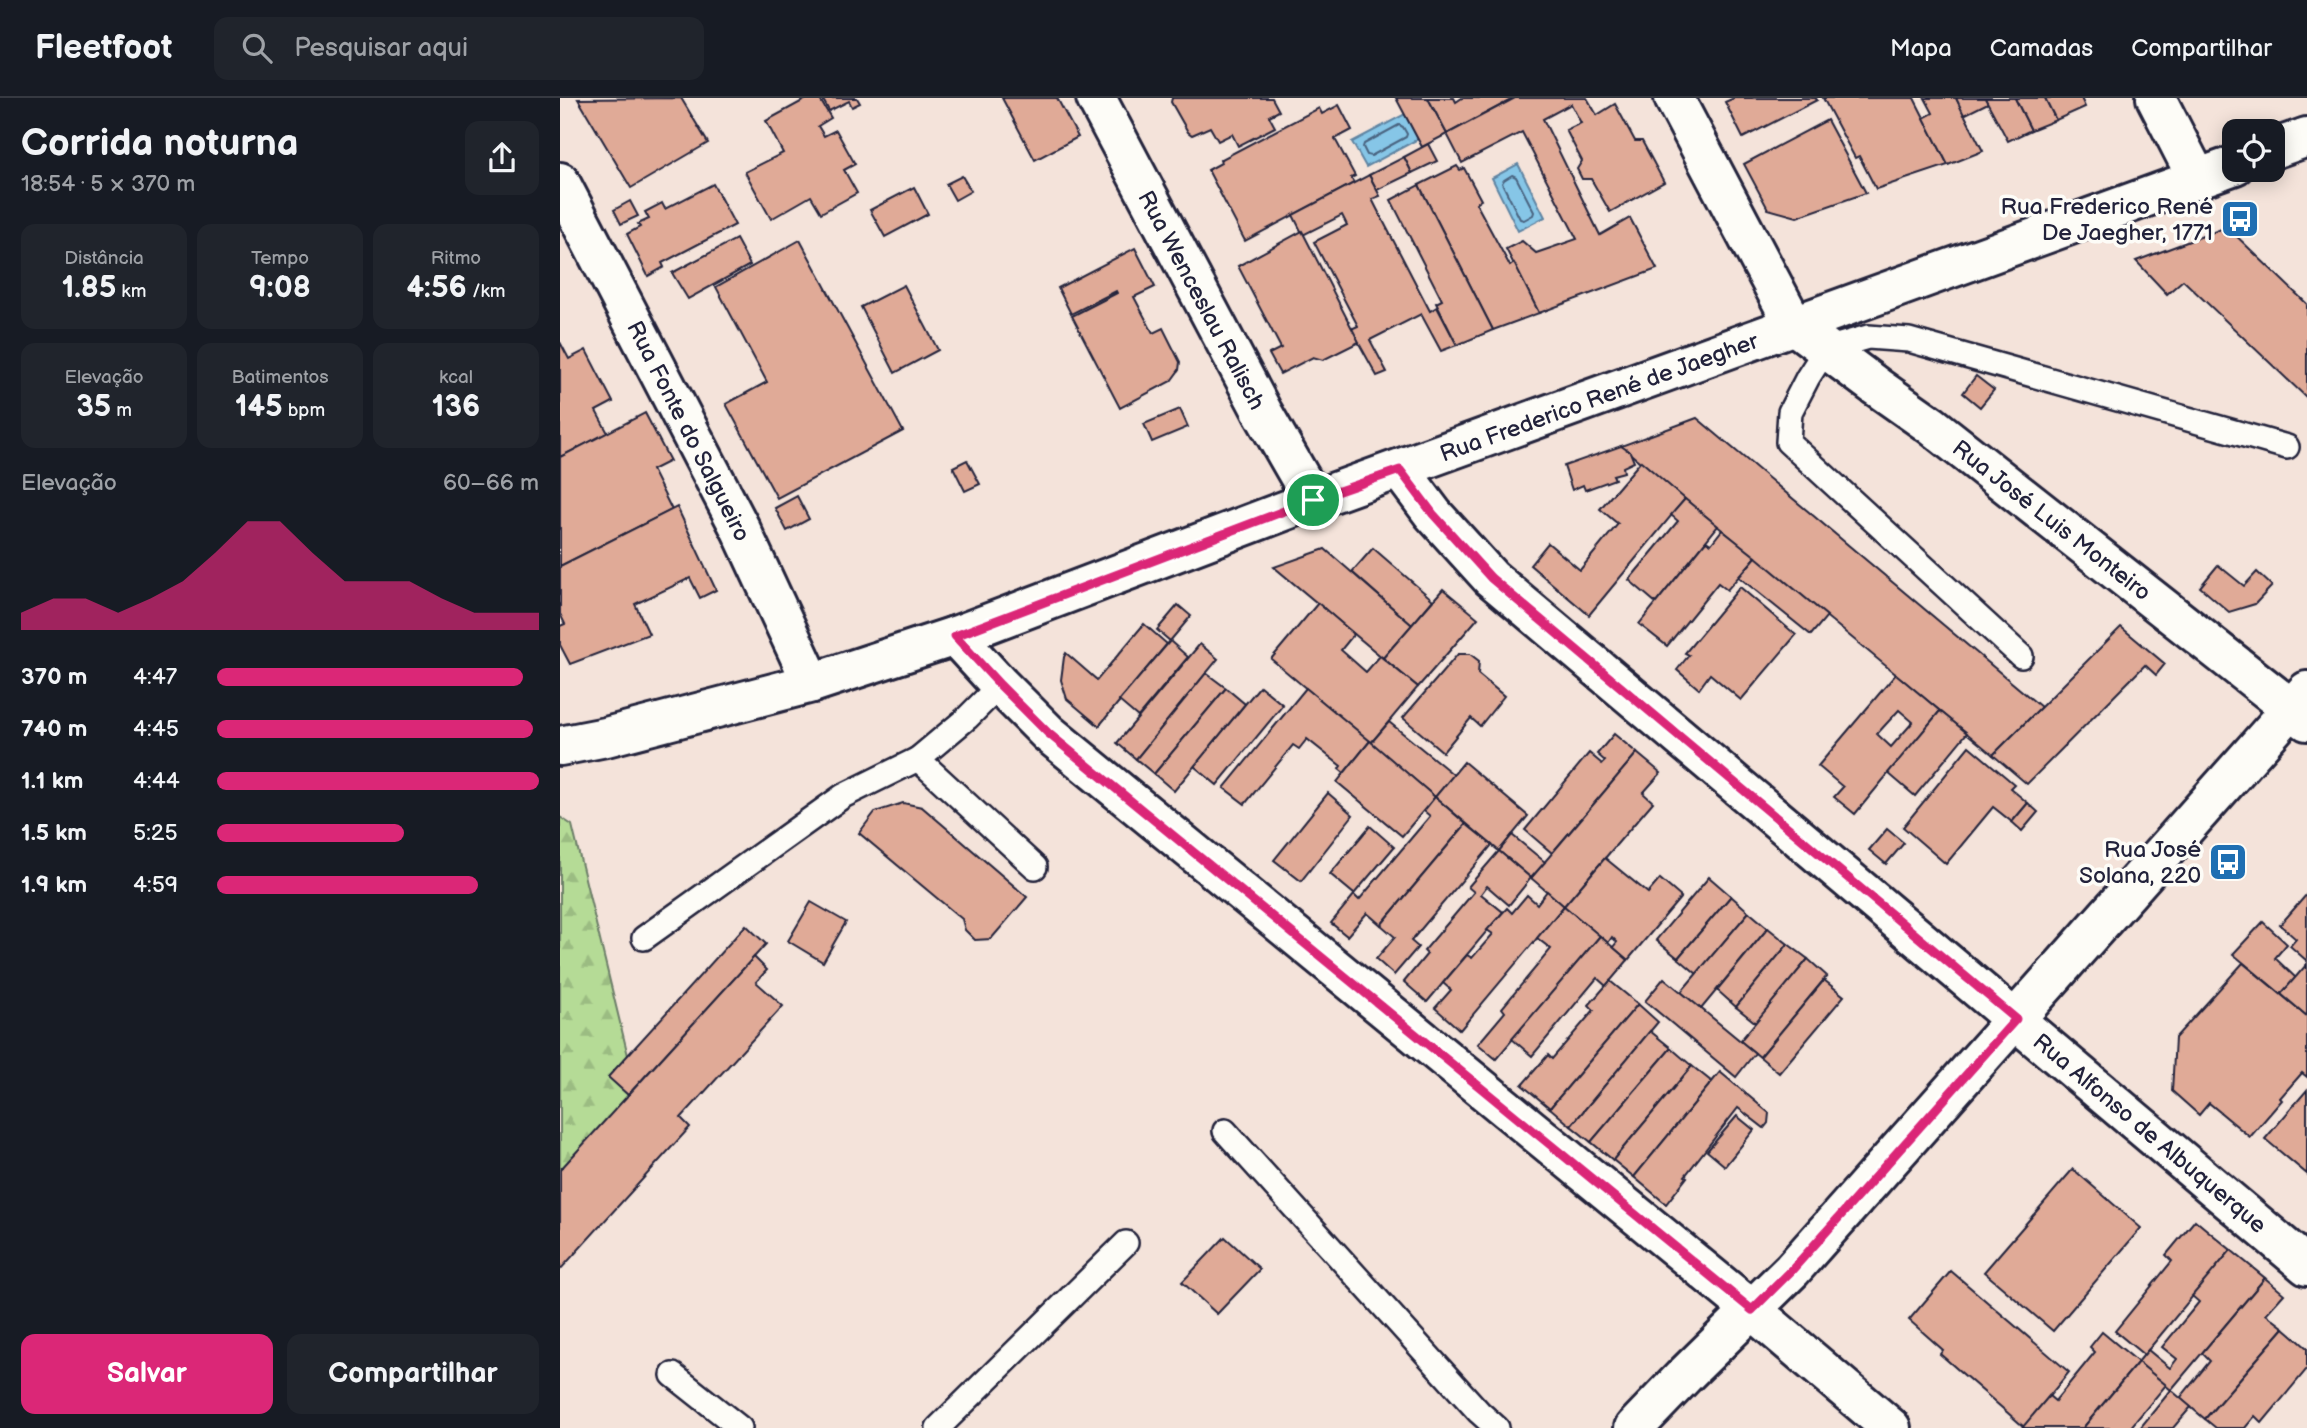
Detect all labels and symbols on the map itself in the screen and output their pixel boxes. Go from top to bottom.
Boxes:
street label: Rua Wenceslau Ralisch [1131,186,1271,415]
place label: Rua Frederico René De Jaegher, 1771 [2001,193,2213,247]
bus stop icon: Rua Frederico René De Jaegher, 1771 [2219,198,2261,240]
street label: Rua Fonte do Salgueiro [620,317,756,546]
street label: Rua Frederico René de Jaegher [1436,327,1763,469]
street label: Rua José Luis Monteiro [1946,435,2156,607]
pin [1283,470,1343,530]
place label: Rua José Solana, 220 [2079,836,2201,890]
bus stop icon: Rua José Solana, 220 [2207,841,2249,883]
street label: Rua Alfonso de Albuquerque [2027,1028,2272,1240]

